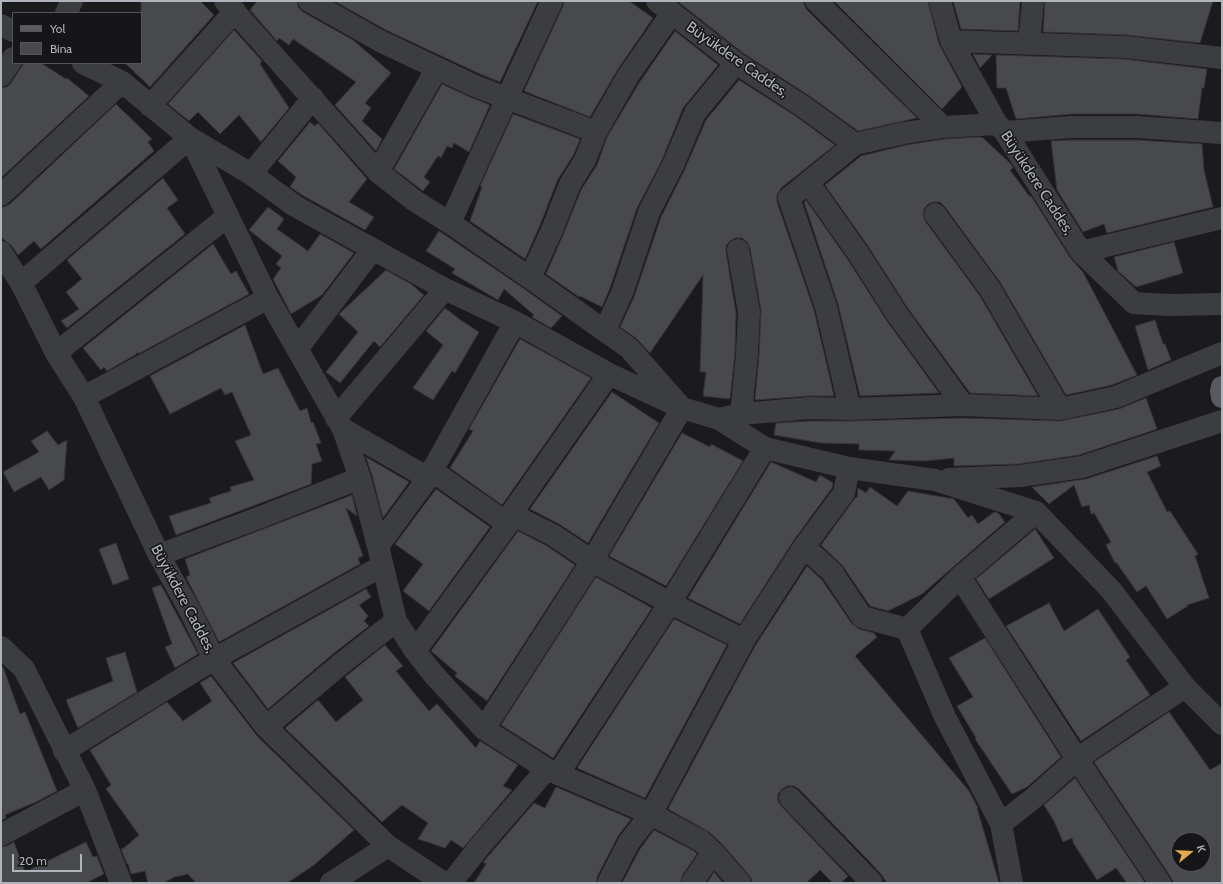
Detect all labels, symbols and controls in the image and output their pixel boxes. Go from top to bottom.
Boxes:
legend [12,12,142,64]
street label: Büyükdere Caddes, [683,18,791,102]
text: Yol [50,21,65,36]
text: Bina [50,41,72,56]
street label: Büyükdere Caddes, [997,128,1077,238]
street label: Büyükdere Caddes, [147,542,219,656]
north arrow [1171,832,1211,872]
text: K [1194,843,1209,854]
scale bar [14,846,84,872]
text: 20 m [19,853,47,868]

